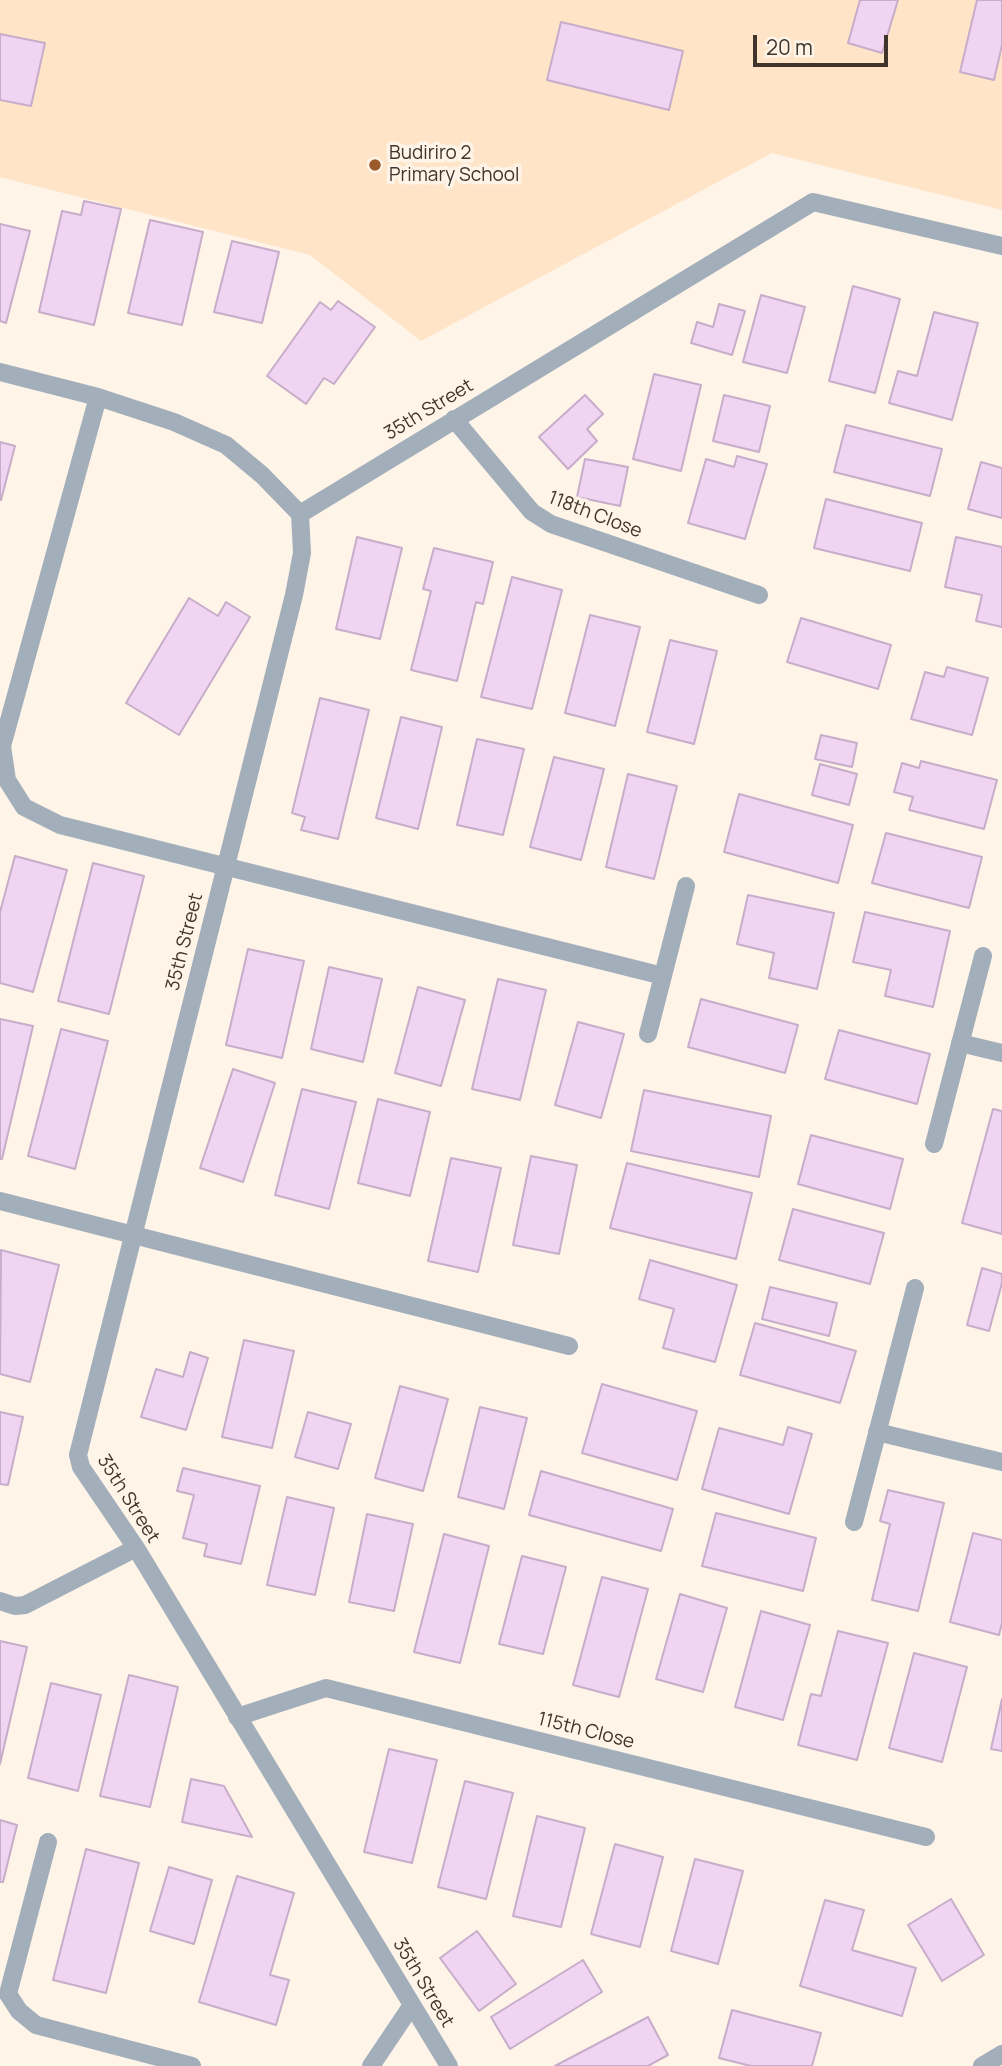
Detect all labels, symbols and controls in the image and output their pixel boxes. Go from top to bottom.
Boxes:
scale bar [757,21,892,65]
text: 20 m [766,33,813,61]
place label: Budiriro 2 Primary School [389,143,519,187]
marker: Budiriro 2 Primary School [367,157,383,173]
street label: 35th Street [380,374,478,446]
street label: 118th Close [545,487,645,543]
street label: 35th Street [162,891,208,993]
street label: 35th Street [92,1451,164,1547]
street label: 115th Close [535,1708,637,1754]
street label: 35th Street [387,1934,459,2032]

